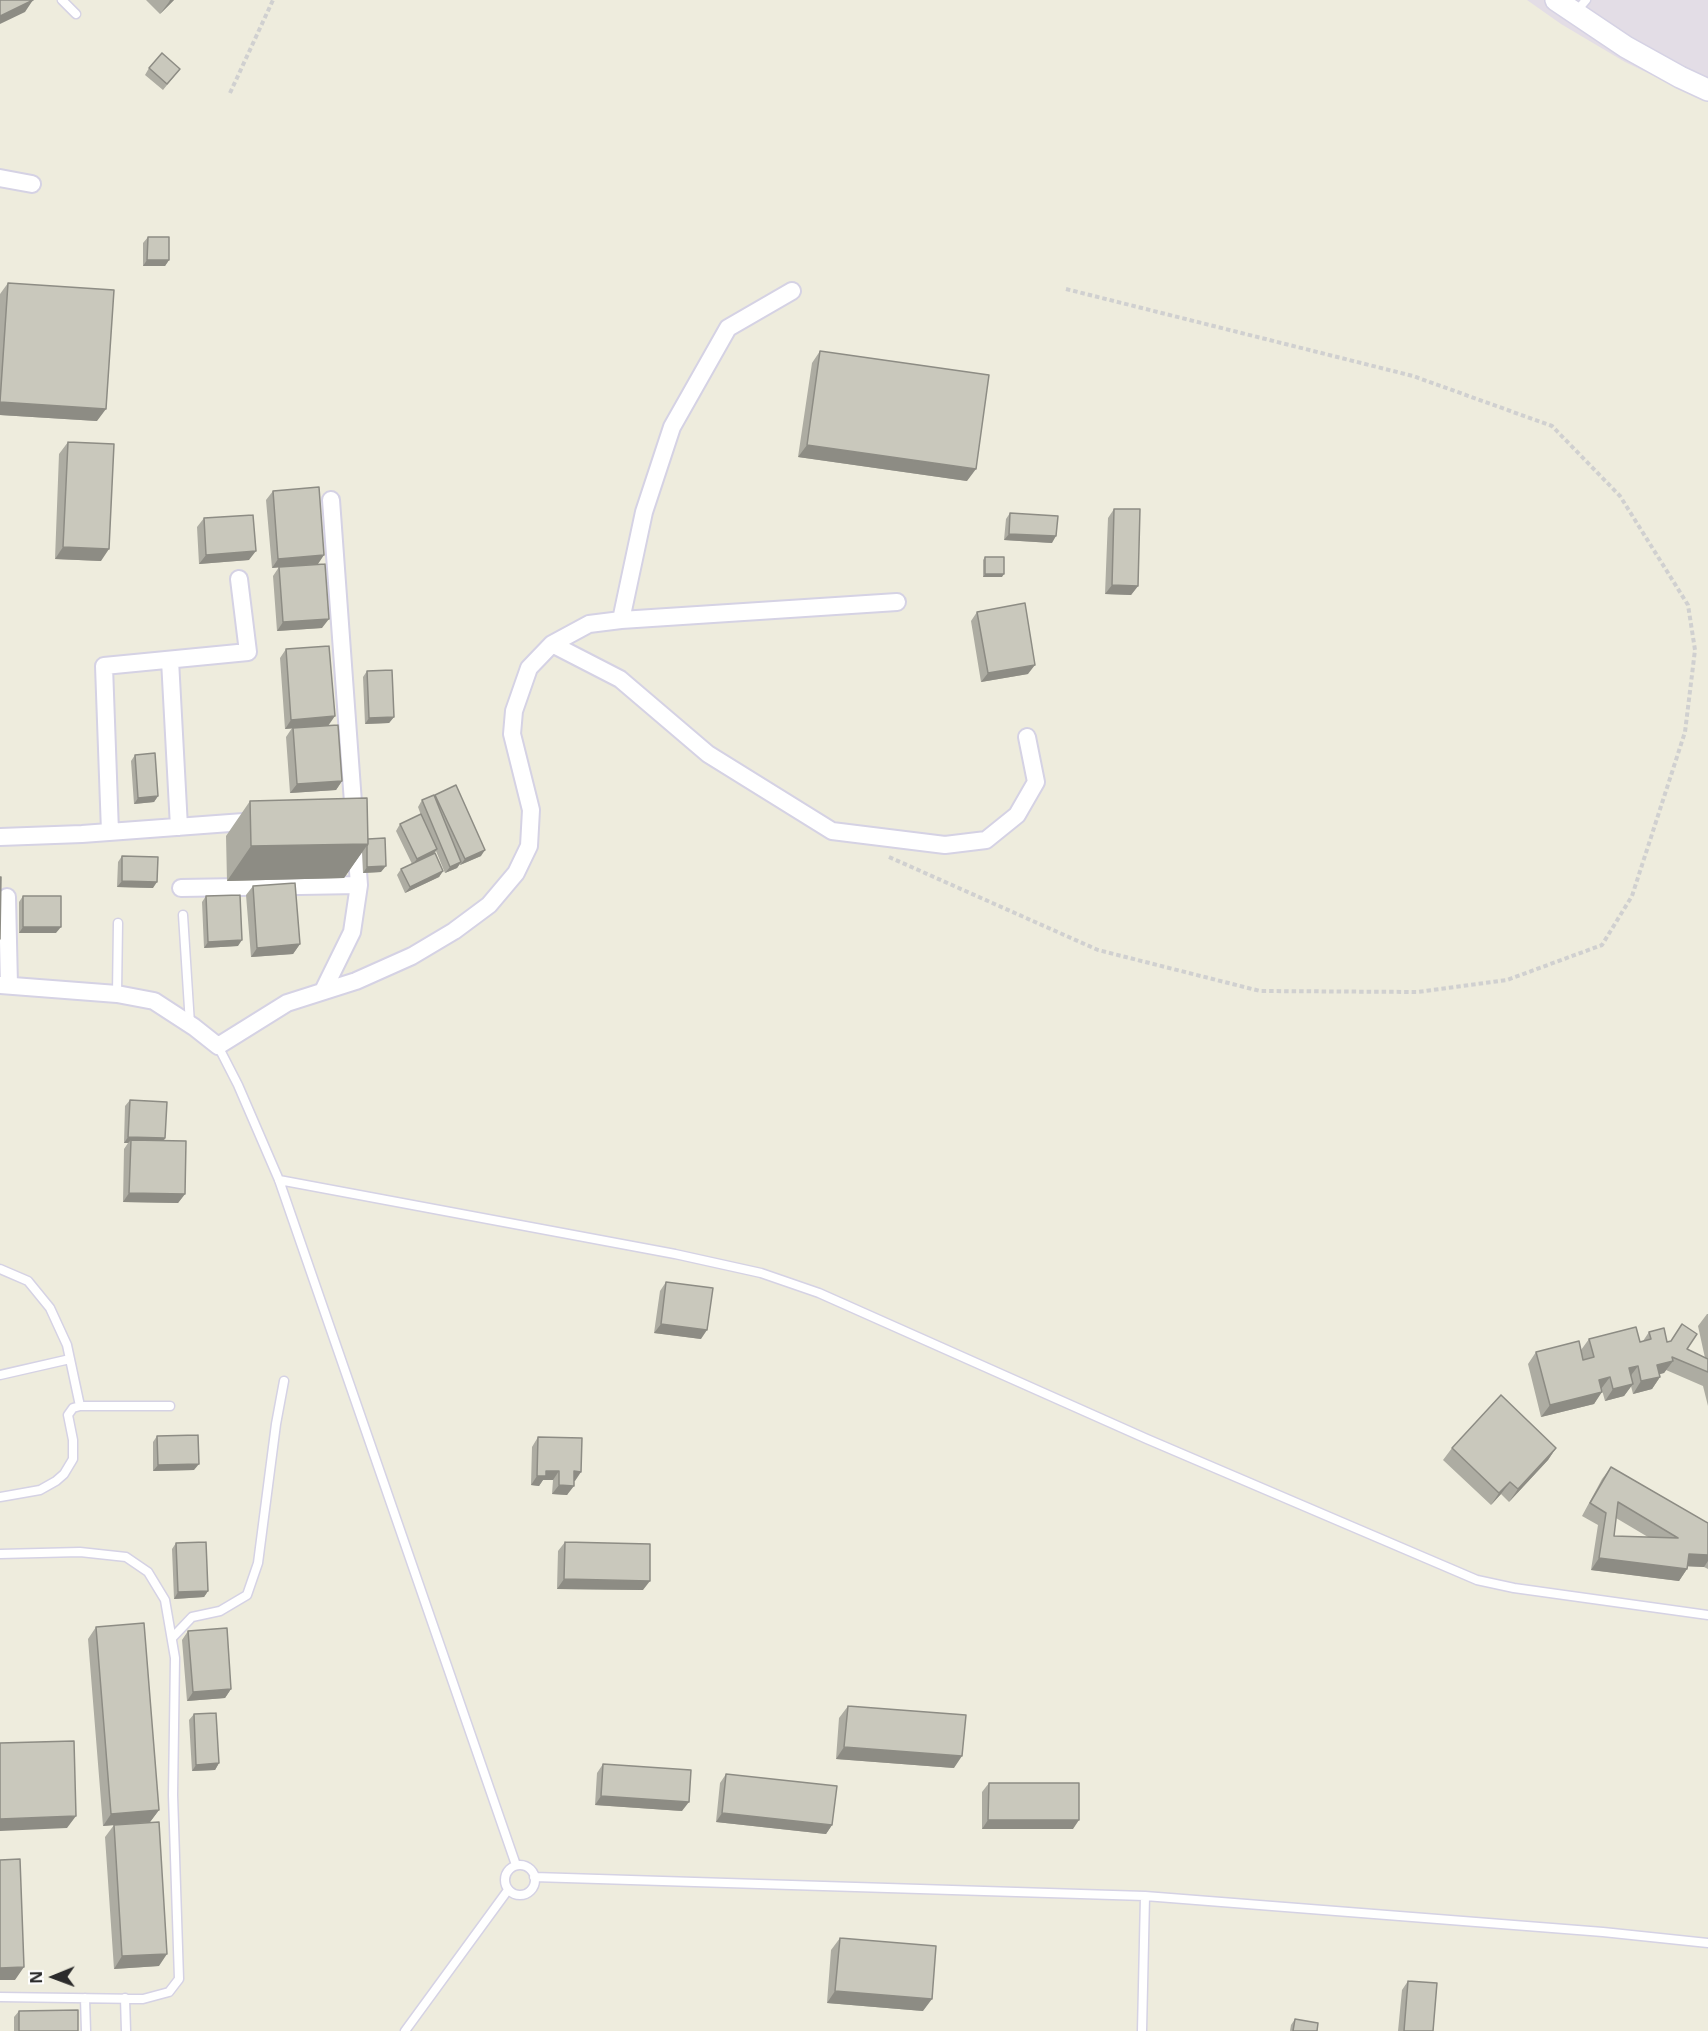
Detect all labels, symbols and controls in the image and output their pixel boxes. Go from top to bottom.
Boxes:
north arrow [24,1947,84,2007]
text: N [25,1971,47,1984]

